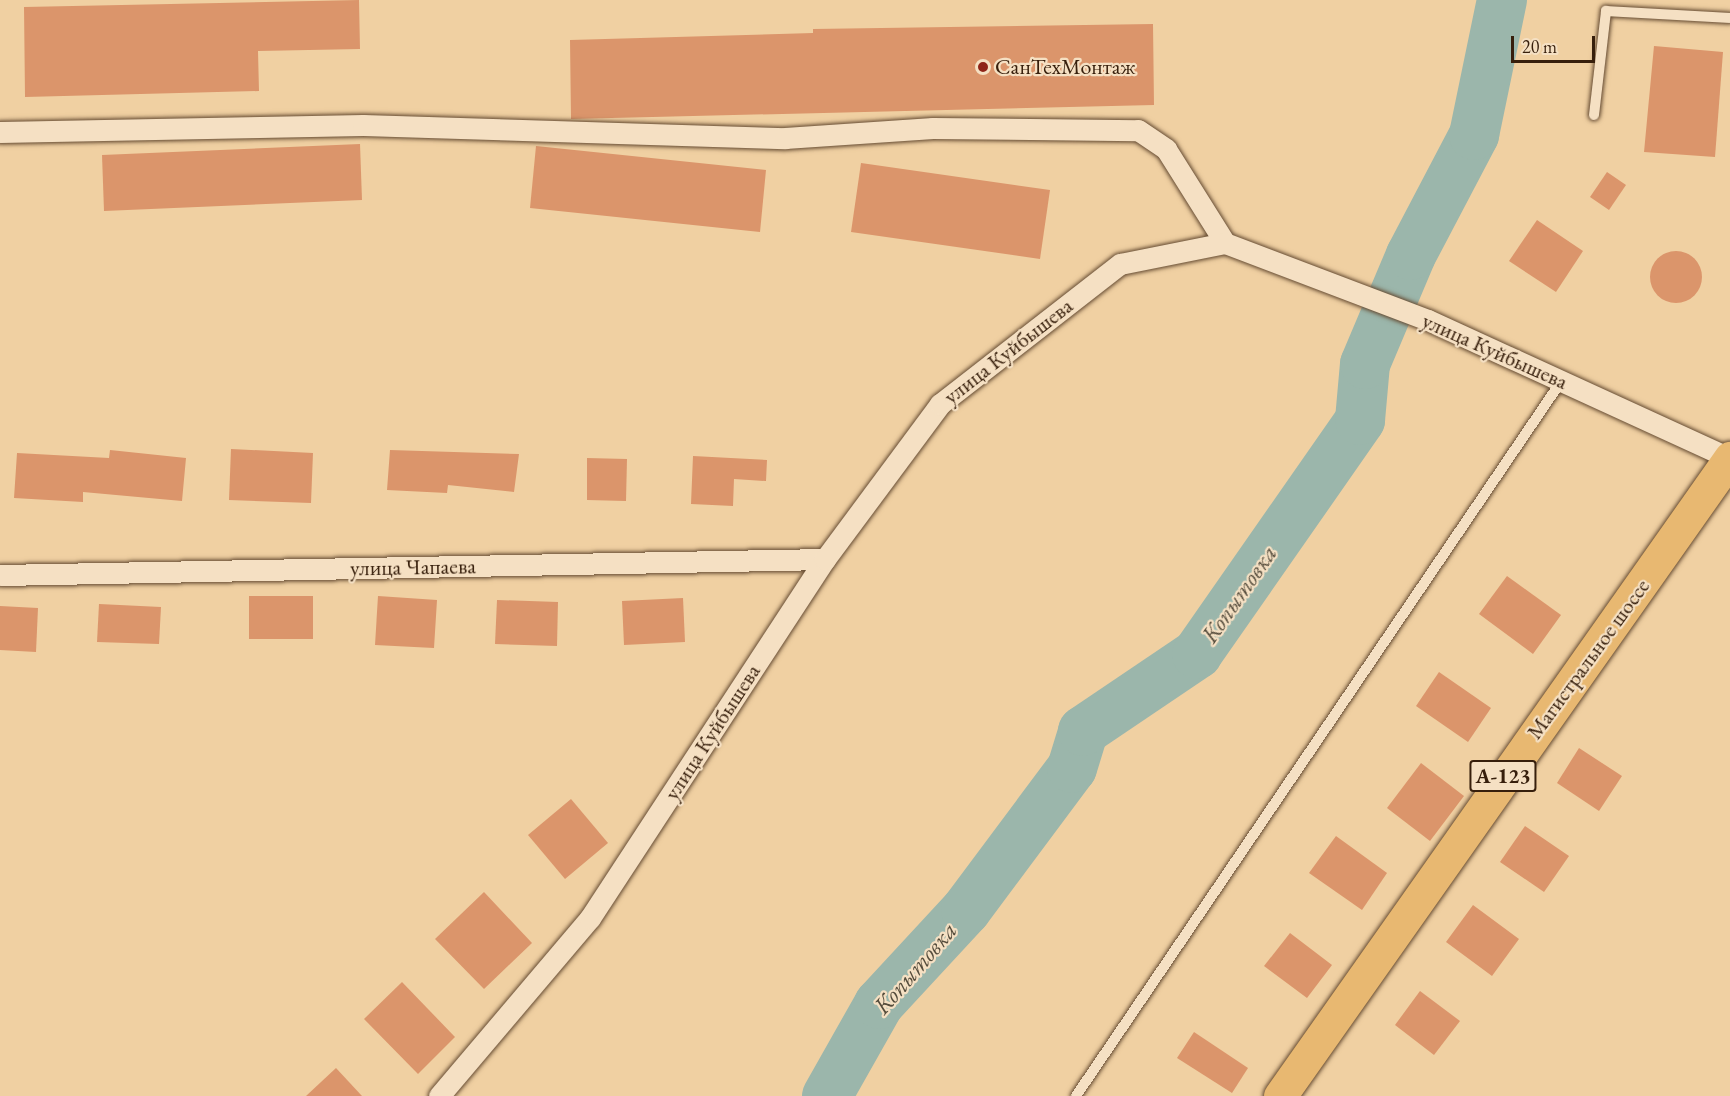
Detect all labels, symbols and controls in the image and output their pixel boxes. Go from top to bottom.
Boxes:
scale bar [1514,24,1598,62]
text: 20 m [1522,35,1557,58]
place label: СанТехМонтаж [995,54,1136,80]
marker: СанТехМонтаж [976,60,990,74]
street label: улица Куйбышева [938,292,1078,410]
street label: улица Куйбышева [1418,307,1572,395]
water label: Копытовка [1195,540,1283,648]
street label: улица Чапаева [350,553,476,581]
street label: Магистральное шоссе [1521,574,1655,744]
street label: улица Куйбышева [658,659,766,805]
road number: А-123 [1468,758,1538,794]
water label: Копытовка [867,916,963,1020]

